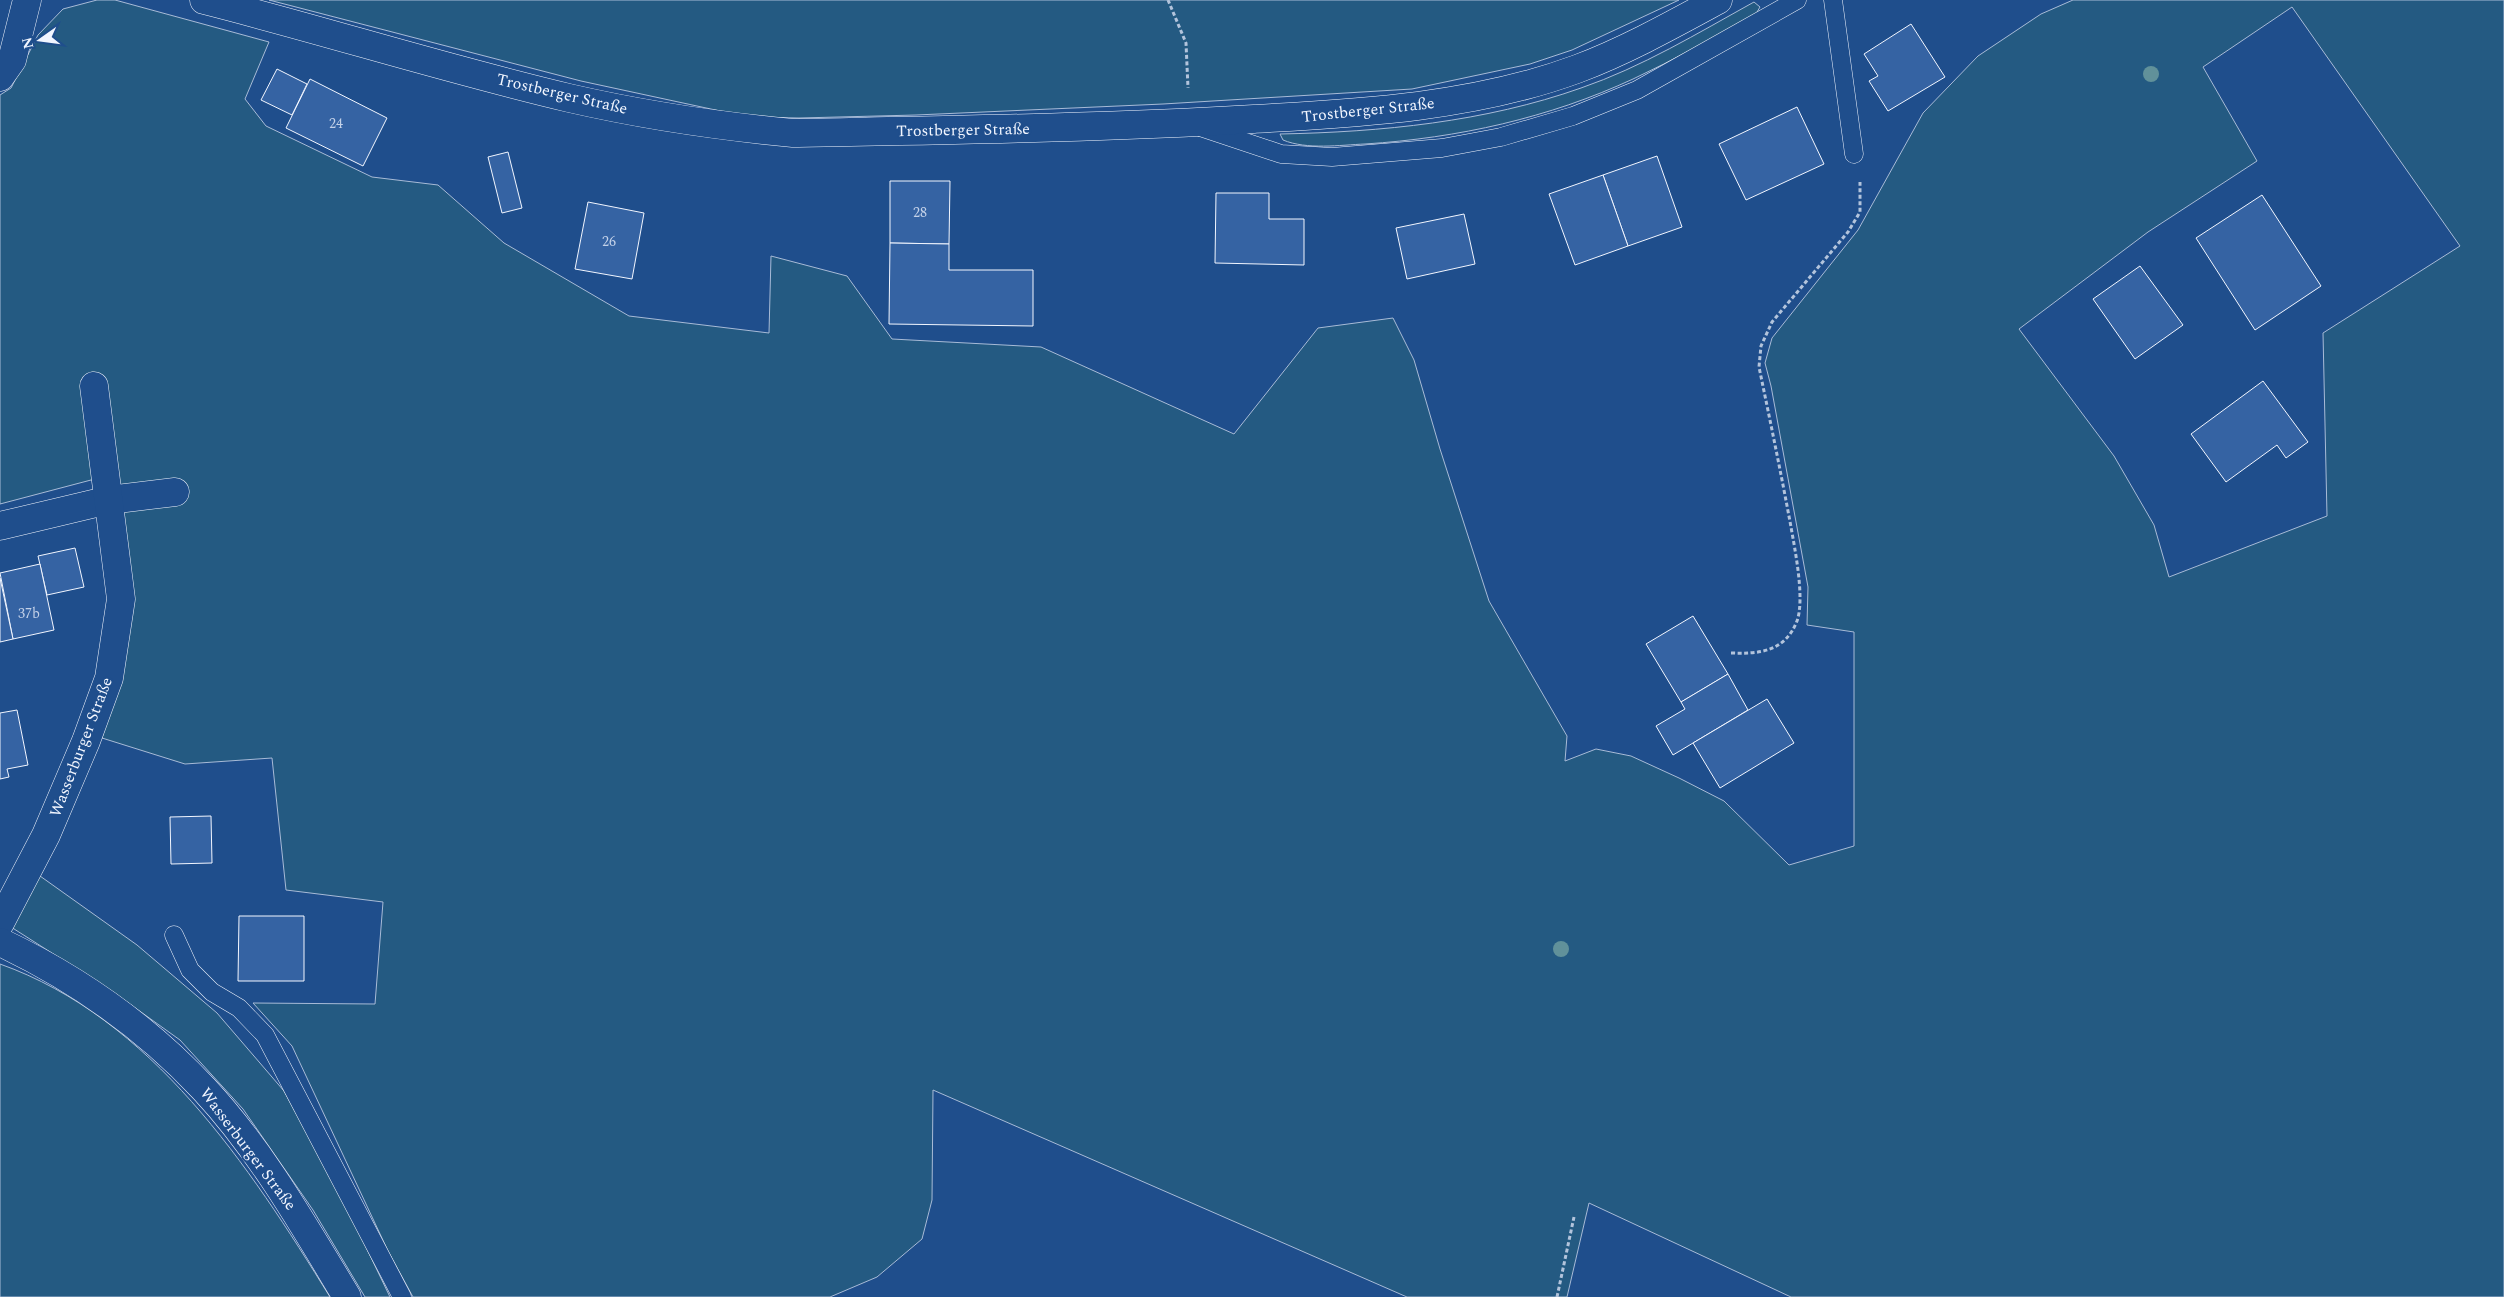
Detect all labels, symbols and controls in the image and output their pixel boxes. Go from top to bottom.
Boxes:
north arrow [15,15,65,65]
text: N [16,35,39,51]
street label: Trostberger Straße [494,67,630,121]
street label: Trostberger Straße [1300,91,1436,129]
house number: 24 [329,113,343,134]
street label: Trostberger Straße [896,117,1030,143]
house number: 28 [913,202,927,223]
house number: 26 [602,231,616,252]
house number: 37b [18,603,40,624]
street label: Wasserburger Straße [43,674,119,820]
street label: Wasserburger Straße [194,1083,302,1215]

